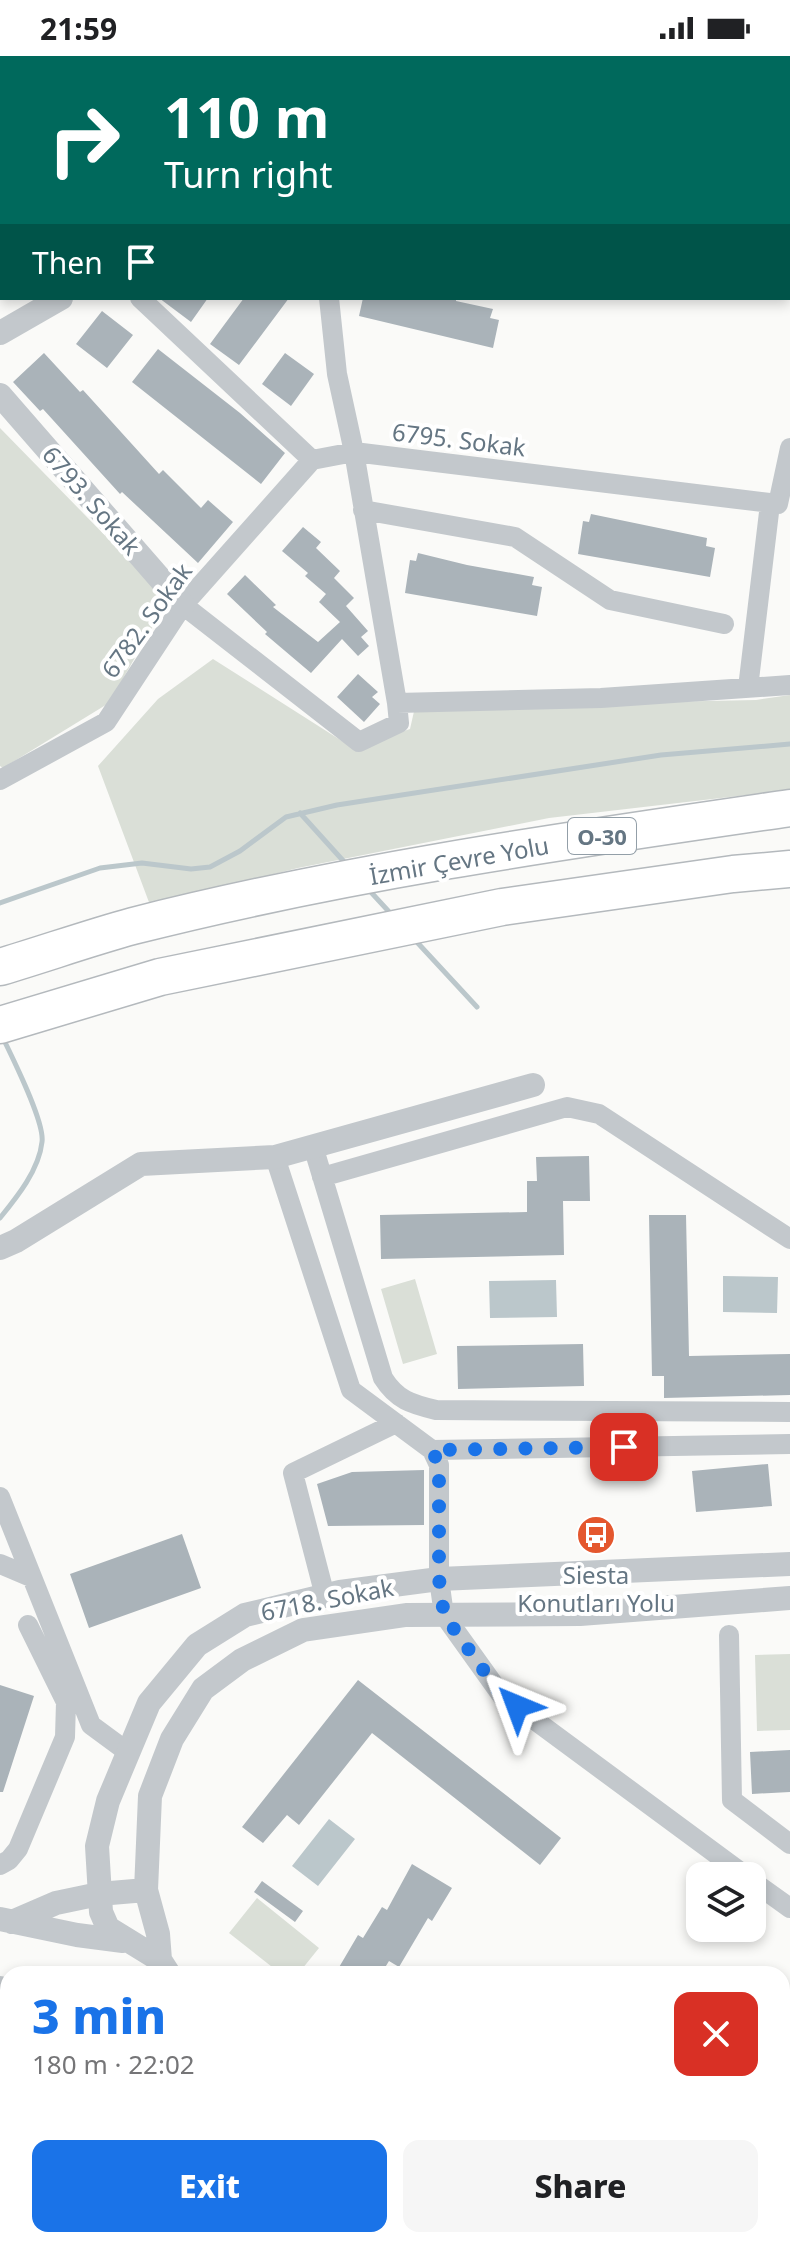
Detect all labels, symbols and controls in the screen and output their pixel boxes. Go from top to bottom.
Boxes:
text: 21:59 [40,8,117,49]
text: 110 m [164,78,329,154]
icon: right [32,88,136,192]
text: Turn right [164,150,332,199]
icon: arrive [119,240,163,284]
text: Then [32,242,103,283]
street label: 6795. Sokak [390,414,528,464]
street label: 6793. Sokak [35,438,149,562]
street label: 6782. Sokak [93,556,199,684]
road number: O-30 [568,818,636,854]
street label: İzmir Çevre Yolu [367,828,551,892]
pin [590,1413,658,1481]
icon: arrive [602,1425,646,1469]
bus stop icon: Siesta Konutları Yolu [575,1514,617,1556]
place label: Siesta Konutları Yolu [517,1558,675,1619]
street label: 6718. Sokak [258,1570,396,1628]
position arrow [475,1664,559,1748]
map controls [686,1862,766,1942]
button: layers [686,1862,766,1942]
text: 3 min [32,1983,166,2048]
button: close [674,1992,758,2076]
text: 180 m · 22:02 [32,2046,195,2082]
button: Exit [32,2140,387,2232]
button: Share [403,2140,758,2232]

